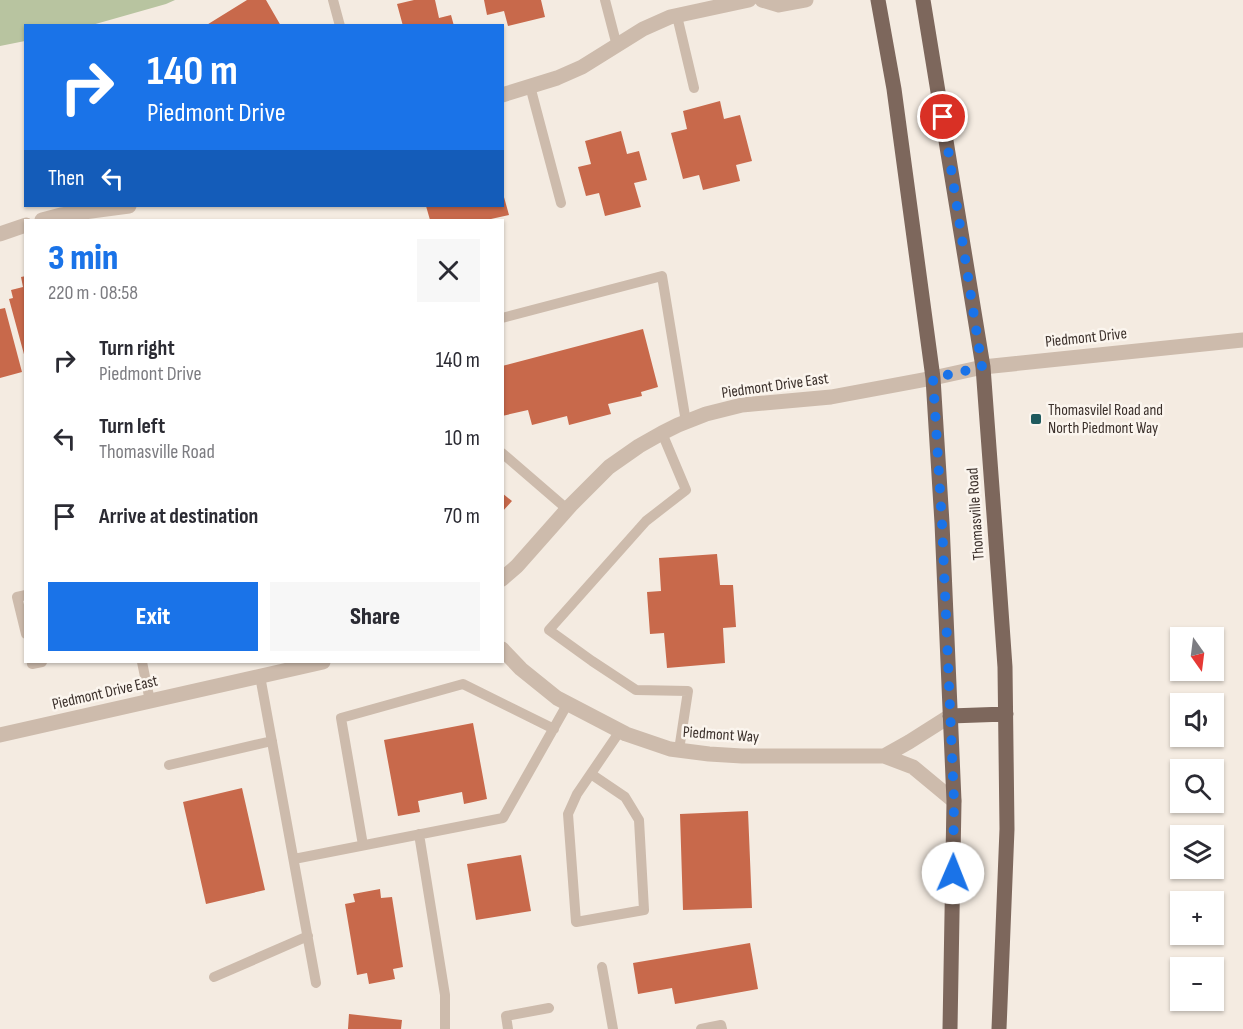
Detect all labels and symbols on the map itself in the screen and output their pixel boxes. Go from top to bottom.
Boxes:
pin [917,91,968,142]
street label: Piedmont Drive [1044,324,1128,352]
street label: Piedmont Drive East [720,369,830,403]
place label: Thomasvilel Road and North Piedmont Way [1048,401,1163,438]
marker: Thomasvilel Road and North Piedmont Way [1029,412,1043,426]
street label: Thomasville Road [963,467,989,561]
north arrow [1170,627,1224,681]
street label: Piedmont Drive East [50,672,160,714]
street label: Piedmont Way [682,723,760,747]
position arrow [921,841,985,905]

